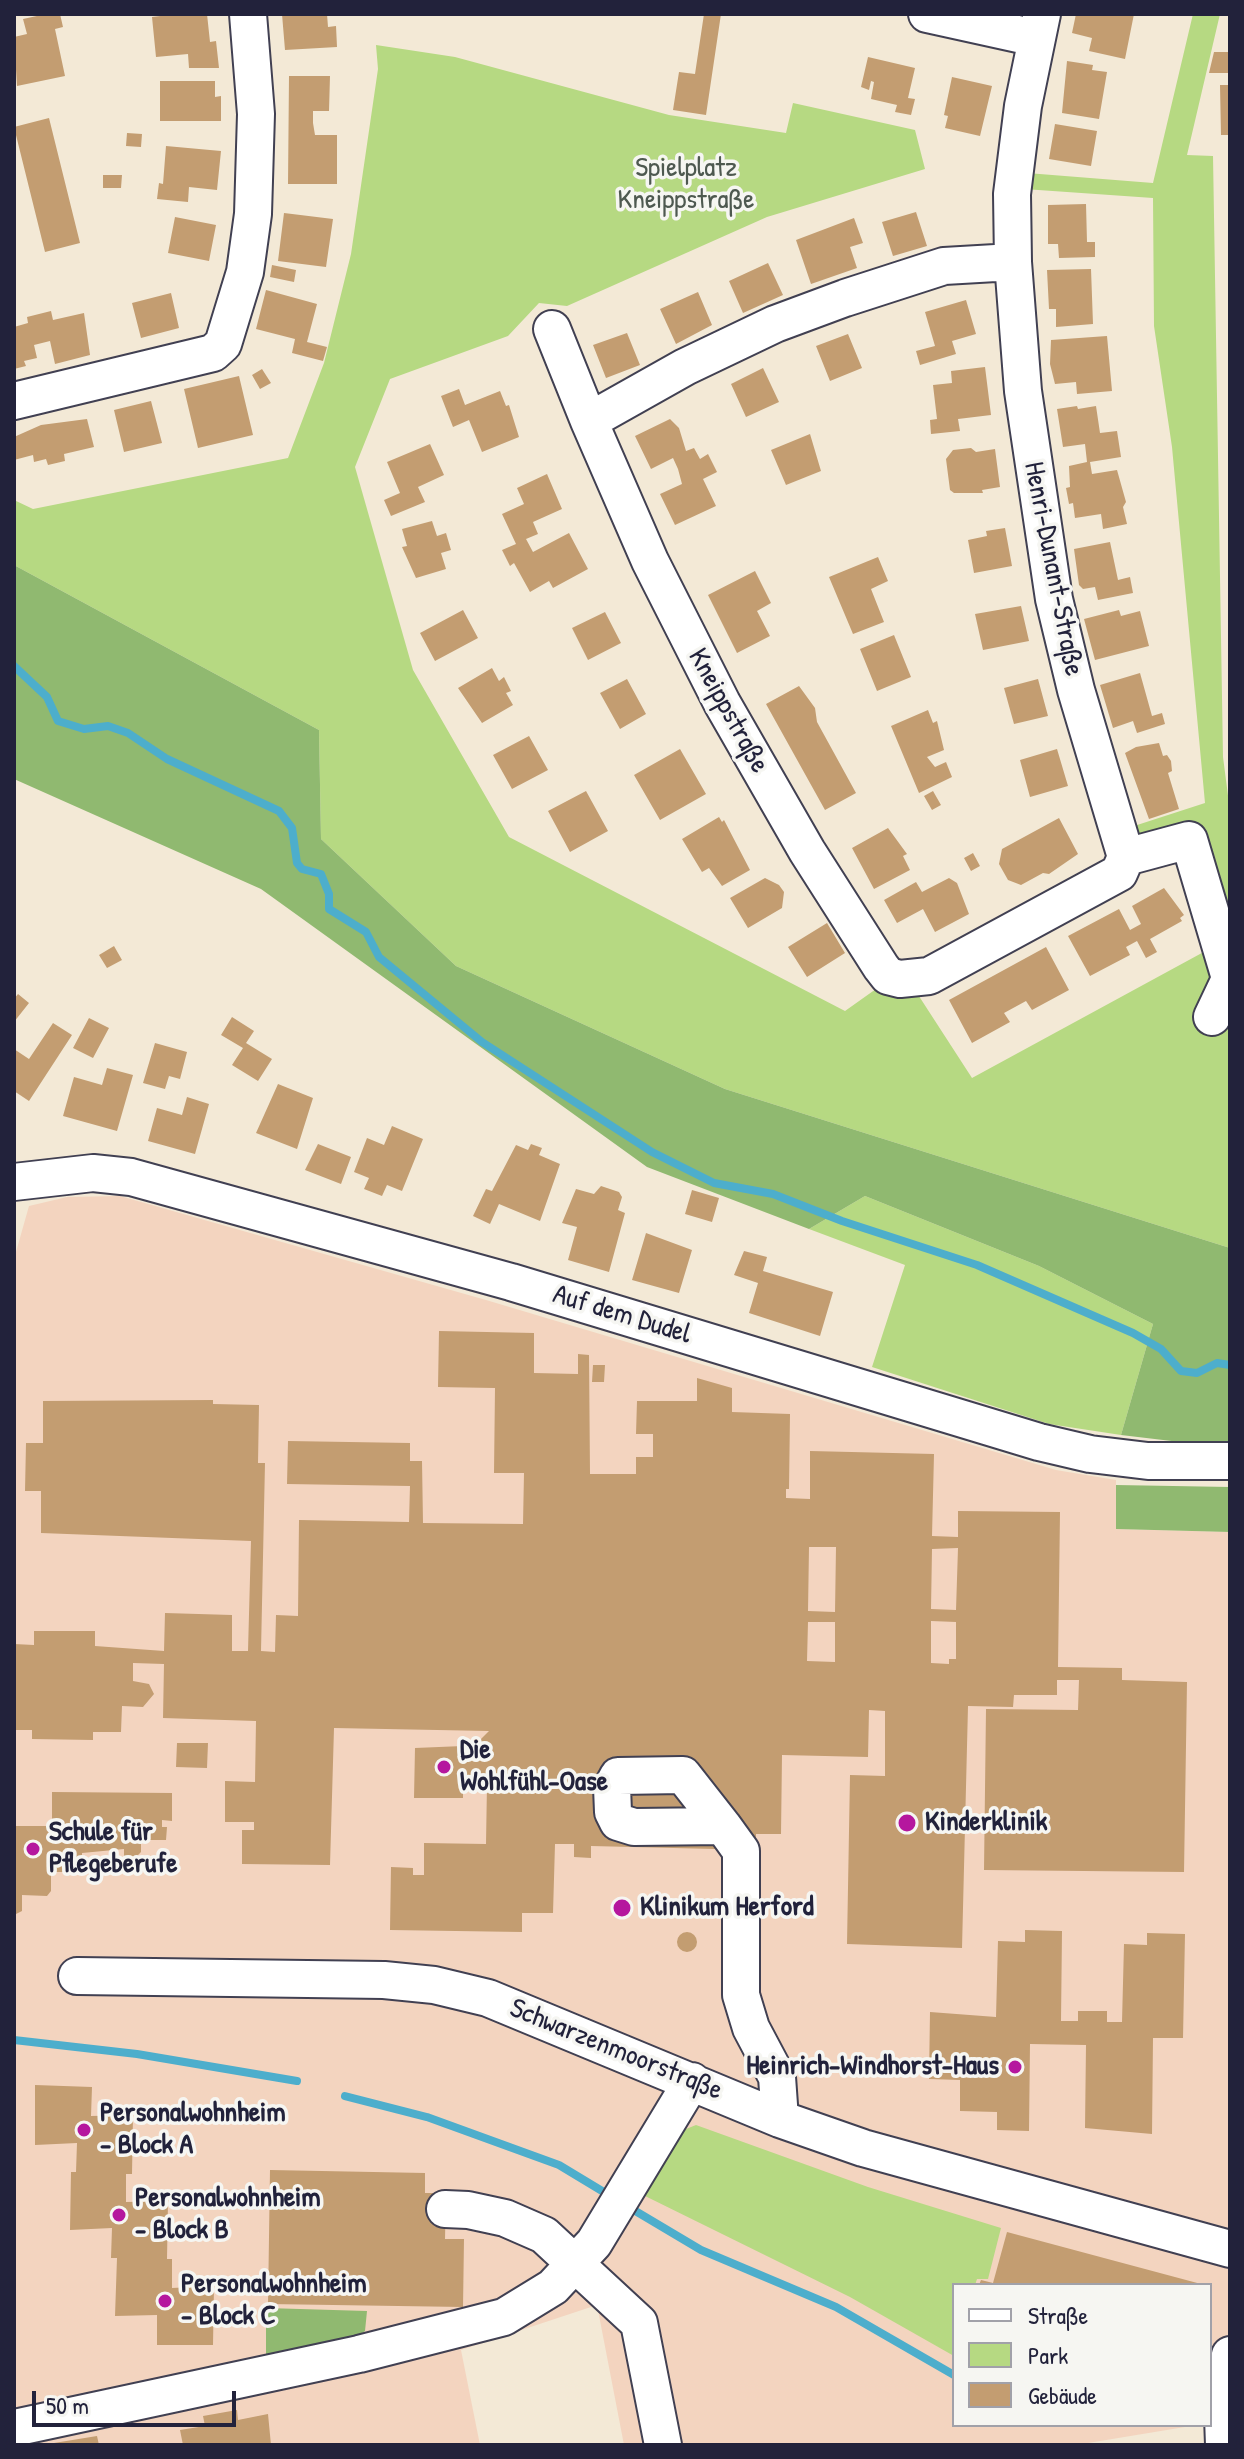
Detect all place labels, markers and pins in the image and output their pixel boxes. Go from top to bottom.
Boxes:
place label: Die Wohlfühl-Oase [460,1734,608,1800]
marker: Die Wohlfühl-Oase [435,1758,453,1776]
place label: Kinderklinik [925,1806,1047,1840]
marker: Kinderklinik [896,1812,918,1834]
place label: Schule für Pflegeberufe [49,1816,177,1882]
marker: Schule für Pflegeberufe [24,1840,42,1858]
place label: Klinikum Herford [640,1891,814,1925]
marker: Klinikum Herford [611,1897,633,1919]
place label: Heinrich-Windhorst-Haus [746,2050,999,2084]
marker: Heinrich-Windhorst-Haus [1006,2058,1024,2076]
place label: Personalwohnheim - Block A [100,2097,285,2163]
marker: Personalwohnheim - Block A [75,2121,93,2139]
place label: Personalwohnheim - Block B [135,2182,320,2248]
marker: Personalwohnheim - Block B [110,2206,128,2224]
place label: Personalwohnheim - Block C [181,2268,366,2334]
marker: Personalwohnheim - Block C [156,2292,174,2310]

